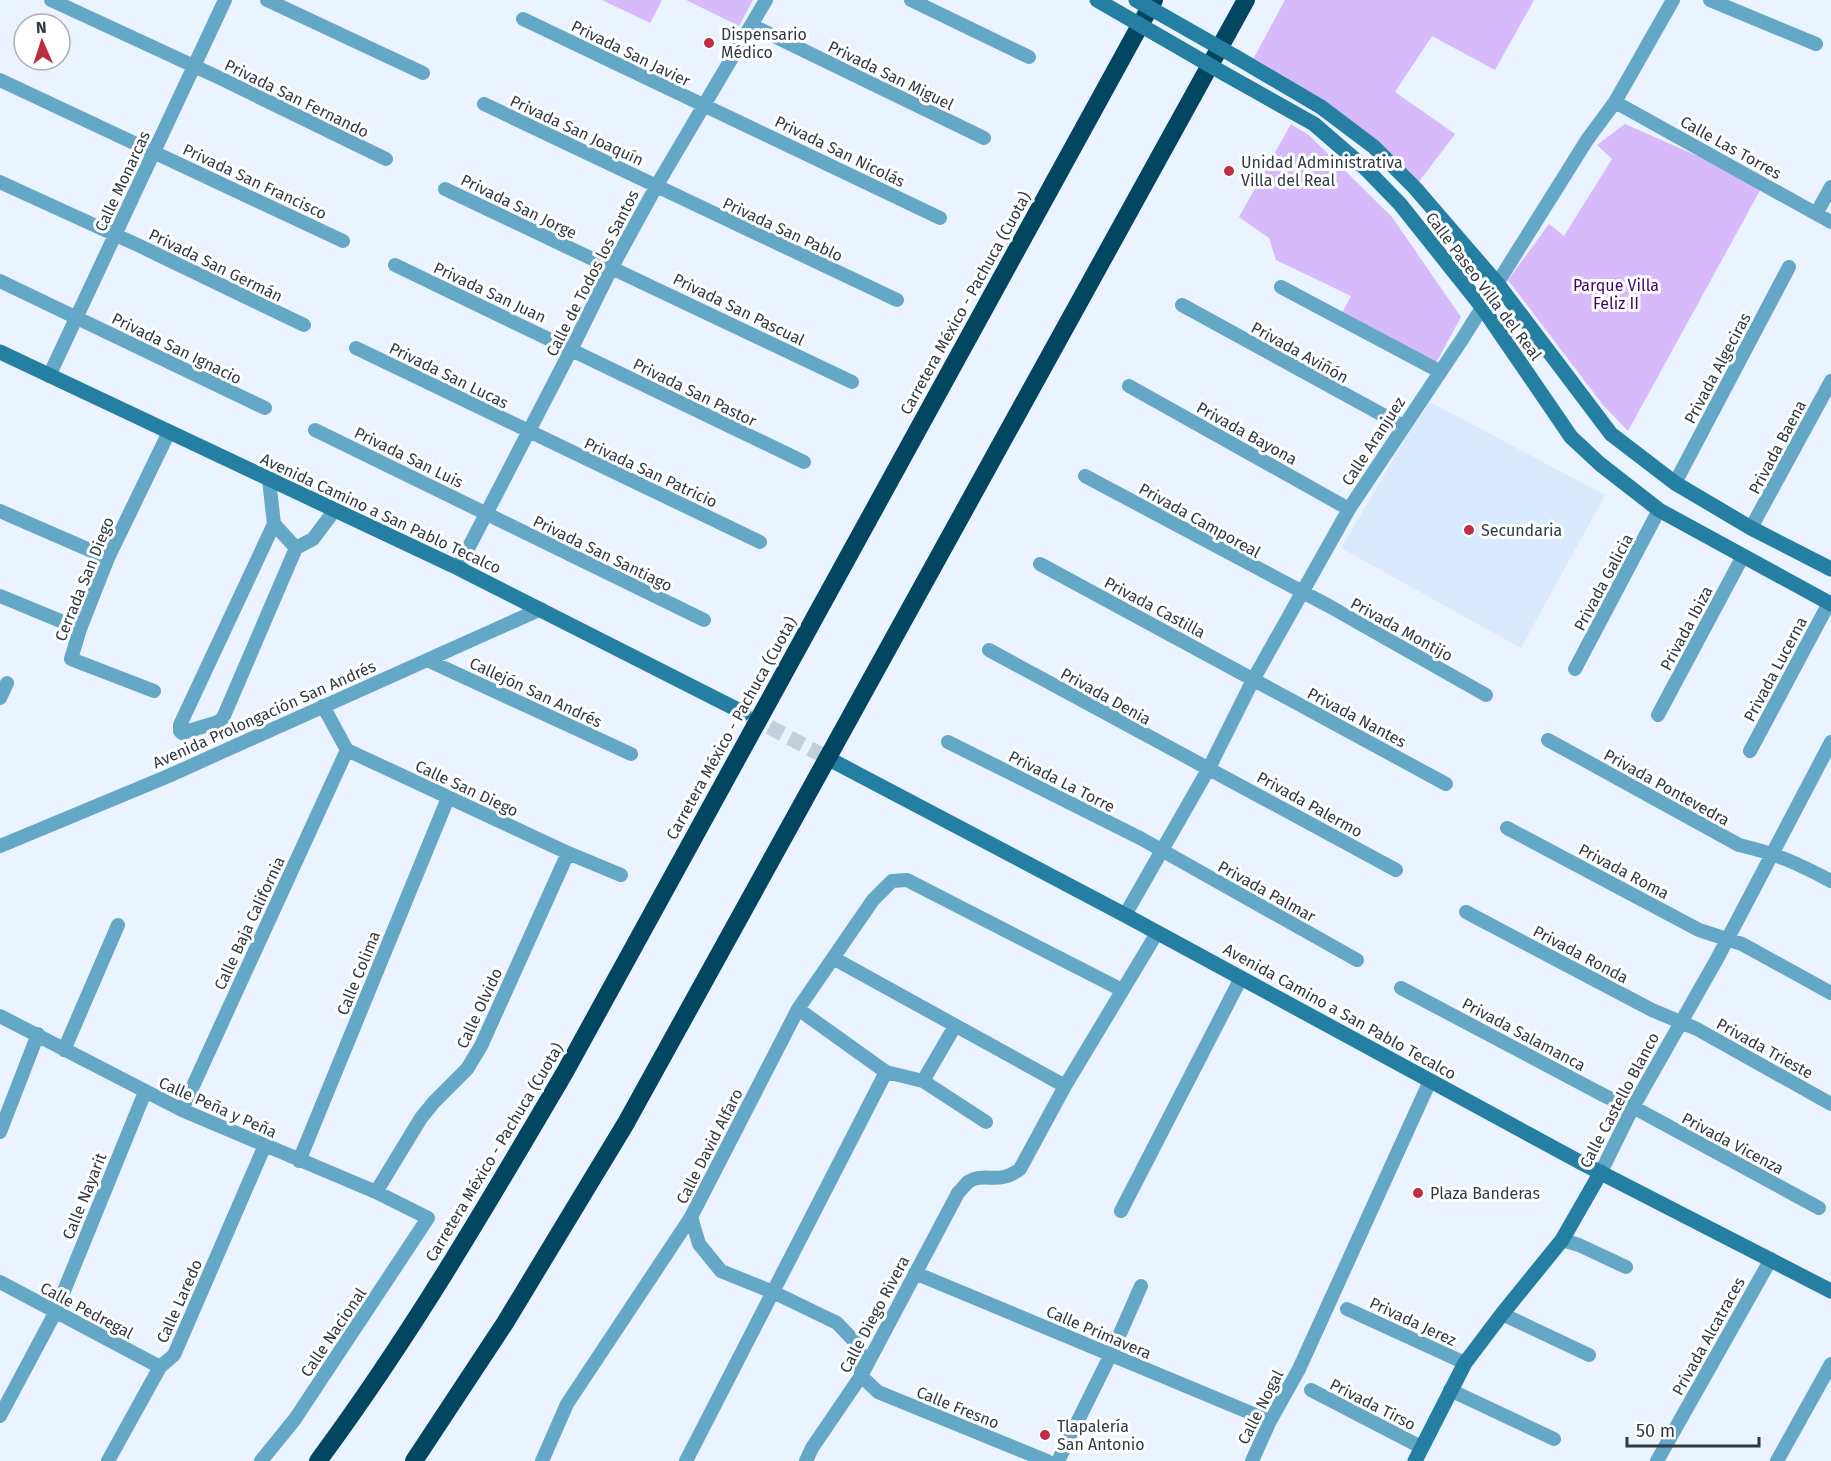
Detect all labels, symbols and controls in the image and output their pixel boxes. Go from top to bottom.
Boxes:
north arrow [12,12,72,72]
street label: Privada San Javier [568,16,694,91]
text: N [35,18,47,37]
place label: Dispensario Médico [721,25,807,62]
marker: Dispensario Médico [702,36,716,50]
street label: Privada San Miguel [825,37,957,114]
street label: Privada San Fernando [222,55,372,142]
street label: Privada San Joaquín [507,91,647,170]
street label: Privada San Nicolás [772,112,908,191]
street label: Calle Las Torres [1677,112,1785,183]
street label: Calle Monarcas [91,128,154,234]
street label: Privada San Francisco [180,140,330,223]
place label: Unidad Administrativa Villa del Real [1241,153,1403,190]
marker: Unidad Administrativa Villa del Real [1222,164,1236,178]
street label: Privada San Jorge [458,170,580,243]
street label: Calle de Todos los Santos [542,187,643,360]
street label: Carretera México - Pachuca (Cuota) [896,189,1035,418]
street label: Privada San Pablo [720,193,846,266]
street label: Calle Paseo Villa del Real [1422,209,1546,364]
street label: Privada San Germán [146,225,286,306]
street label: Privada San Juan [431,258,549,327]
street label: Privada San Pascual [670,269,808,350]
park label: Parque Villa Feliz II [1573,276,1659,313]
street label: Privada San Ignacio [109,309,245,388]
street label: Privada Algeciras [1680,310,1755,427]
street label: Privada Aviñón [1248,318,1352,387]
street label: Privada San Lucas [386,338,511,413]
street label: Privada San Pastor [630,354,760,431]
street label: Calle Aranjuez [1338,393,1409,489]
street label: Privada Baena [1745,397,1810,497]
street label: Privada Bayona [1193,398,1300,469]
street label: Privada San Luis [351,423,466,492]
street label: Privada San Patricio [581,433,720,512]
street label: Avenida Camino a San Pablo Tecalco [258,449,504,578]
street label: Privada Camporeal [1136,479,1264,562]
street label: Privada San Santiago [530,511,676,595]
street label: Cerrada San Diego [51,514,118,644]
place label: Secundaria [1481,521,1562,540]
marker: Secundaria [1462,523,1476,537]
street label: Privada Galicia [1570,530,1637,634]
street label: Privada Castilla [1101,573,1208,642]
street label: Privada Ibiza [1656,583,1717,674]
street label: Privada Montijo [1347,594,1456,665]
street label: Carretera México - Pachuca (Cuota) [662,614,801,843]
street label: Privada Lucerna [1740,614,1811,725]
street label: Callejón San Andrés [467,653,605,731]
street label: Avenida Prolongación San Andrés [150,656,379,772]
street label: Privada Denia [1057,664,1154,729]
street label: Privada Nantes [1304,683,1409,751]
street label: Privada Pontevedra [1601,745,1733,830]
street label: Privada La Torre [1006,747,1118,816]
street label: Calle San Diego [412,756,521,821]
street label: Privada Palermo [1254,768,1366,841]
street label: Privada Roma [1575,840,1672,903]
street label: Calle Baja California [210,853,289,993]
street label: Privada Palmar [1215,857,1320,927]
street label: Privada Ronda [1530,921,1632,987]
street label: Calle Colima [333,928,384,1018]
street label: Avenida Camino a San Pablo Tecalco [1220,939,1459,1084]
street label: Calle Olvido [453,965,506,1051]
street label: Privada Salamanca [1459,994,1589,1075]
street label: Privada Trieste [1713,1014,1816,1083]
street label: Calle Castello Blanco [1576,1029,1663,1171]
street label: Carretera México - Pachuca (Cuota) [421,1039,567,1265]
street label: Calle Peña y Peña [156,1073,280,1142]
street label: Calle David Alfaro [672,1085,747,1207]
street label: Privada Vicenza [1679,1109,1787,1178]
street label: Calle Nayarit [58,1150,111,1242]
place label: Plaza Banderas [1430,1184,1540,1203]
marker: Plaza Banderas [1411,1186,1425,1200]
street label: Calle Diego Rivera [836,1252,913,1376]
street label: Calle Laredo [153,1256,206,1346]
street label: Privada Alcatraces [1668,1274,1749,1399]
street label: Calle Pedregal [37,1278,137,1343]
street label: Calle Nacional [297,1284,370,1380]
street label: Privada Jerez [1366,1293,1459,1350]
street label: Calle Primavera [1043,1302,1154,1363]
street label: Calle Nogal [1234,1366,1287,1448]
street label: Privada Tirso [1327,1375,1419,1434]
street label: Calle Fresno [914,1382,1002,1433]
scale bar [1627,1410,1759,1448]
place label: Tlapalería San Antonio [1057,1417,1145,1454]
text: 50 m [1636,1420,1675,1442]
marker: Tlapalería San Antonio [1038,1428,1052,1442]

